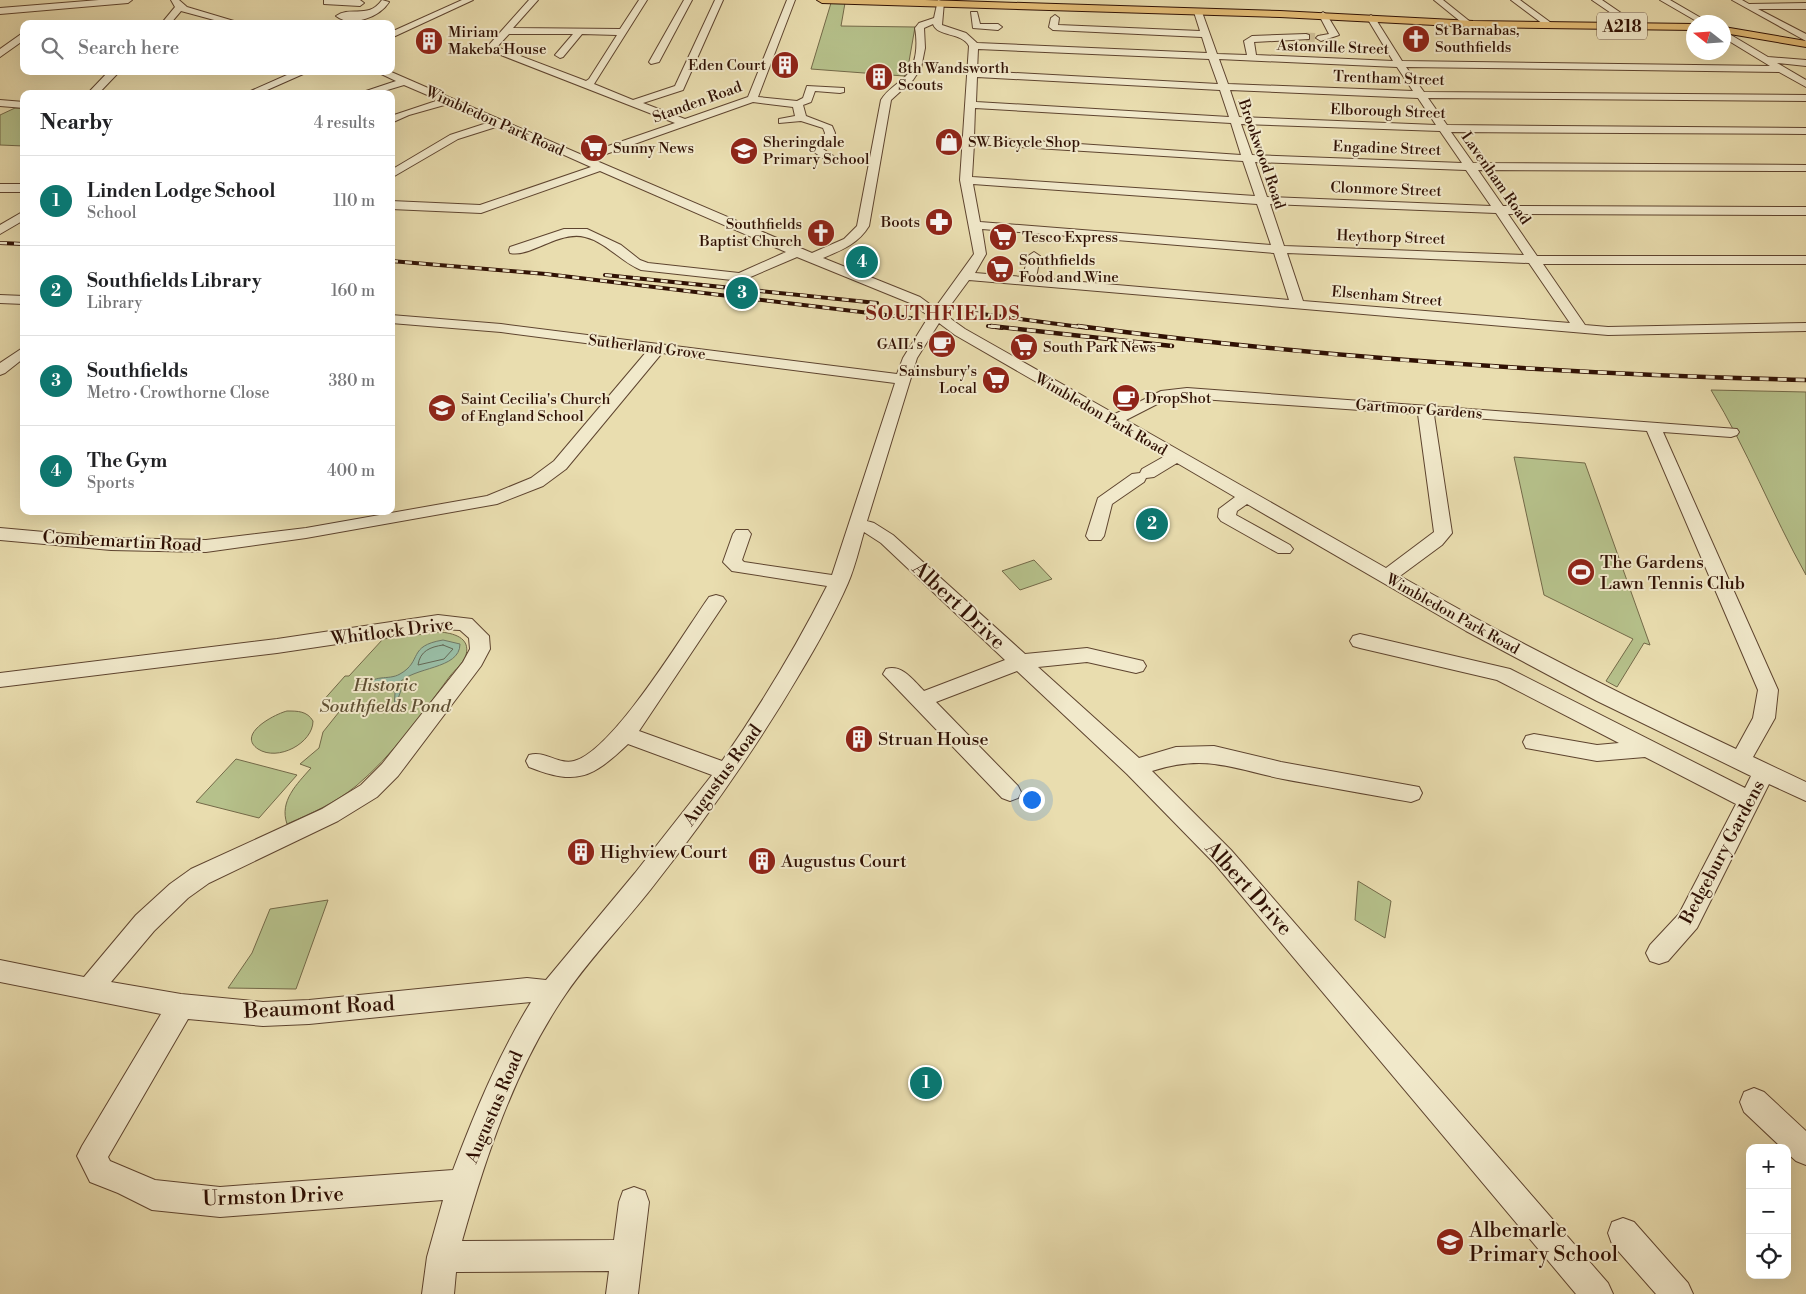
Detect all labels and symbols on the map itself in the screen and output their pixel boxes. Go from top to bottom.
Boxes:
road number: A218 [1597,12,1647,40]
north arrow [1686,15,1731,60]
place label: St Barnabas, Southfields [1435,21,1520,57]
place label: Miriam Makeba House [448,23,547,59]
church icon: St Barnabas, Southfields [1401,24,1431,54]
building icon: Miriam Makeba House [414,26,444,56]
street label: Astonville Street [1276,36,1390,59]
building icon: Eden Court [770,50,800,80]
place label: Eden Court [688,56,767,75]
place label: 8th Wandsworth Scouts [898,59,1009,95]
building icon: 8th Wandsworth Scouts [864,62,894,92]
street label: Trentham Street [1333,67,1446,90]
street label: Standen Road [650,77,745,127]
street label: Wimbledon Park Road [422,82,568,161]
street label: Brookwood Road [1234,96,1289,212]
street label: Elborough Street [1330,100,1447,123]
shop icon: SW Bicycle Shop [934,127,964,157]
street label: Lavenham Road [1457,128,1535,229]
supermarket icon: Sunny News [579,133,609,163]
place label: Sheringdale Primary School [763,133,870,169]
place label: SW Bicycle Shop [968,133,1080,152]
school or university icon: Sheringdale Primary School [729,136,759,166]
street label: Engadine Street [1332,137,1442,160]
place label: Sunny News [613,139,694,158]
street label: Clonmore Street [1330,178,1443,201]
pharmacy icon: Boots [924,207,954,237]
place label: Boots [880,213,920,232]
place label: Southfields Baptist Church [698,215,802,251]
church icon: Southfields Baptist Church [806,218,836,248]
supermarket icon: Tesco Express [988,222,1018,252]
street label: Heythorp Street [1336,226,1447,249]
place label: Tesco Express [1022,228,1118,247]
pin: 4 [846,243,878,281]
place label: Southfields Food and Wine [1019,251,1119,287]
supermarket icon: Southfields Food and Wine [985,254,1015,284]
pin: 3 [726,274,758,312]
street label: Elsenham Street [1331,282,1444,311]
district label: SOUTHFIELDS [866,302,1020,326]
cafe icon: GAIL's [927,329,957,359]
street label: Sutherland Grove [587,331,707,364]
supermarket icon: South Park News [1009,332,1039,362]
place label: GAIL's [877,335,923,354]
place label: South Park News [1043,338,1156,357]
place label: Sainsbury's Local [899,362,978,398]
supermarket icon: Sainsbury's Local [981,365,1011,395]
street label: Wimbledon Park Road [1030,368,1171,460]
cafe icon: DropShot [1111,383,1141,413]
place label: DropShot [1145,389,1212,408]
place label: Saint Cecilia's Church of England School [461,390,610,426]
school or university icon: Saint Cecilia's Church of England School [427,393,457,423]
street label: Gartmoor Gardens [1355,396,1483,423]
pin: 2 [1136,505,1168,543]
street label: Combemartin Road [42,526,203,557]
place label: The Gardens Lawn Tennis Club [1600,551,1745,595]
street label: Albert Drive [906,555,1010,656]
sports icon: The Gardens Lawn Tennis Club [1566,557,1596,587]
street label: Wimbledon Park Road [1382,569,1523,659]
street label: Whitlock Drive [329,613,454,651]
park label: Historic Southfields Pond [319,674,451,718]
street label: Augustus Road [677,719,767,831]
building icon: Struan House [844,724,874,754]
place label: Struan House [878,728,989,751]
street label: Bedgebury Gardens [1674,776,1770,929]
your location [1019,787,1045,813]
street label: Albert Drive [1198,835,1297,941]
building icon: Highview Court [566,837,596,867]
place label: Highview Court [600,841,728,864]
building icon: Augustus Court [747,846,777,876]
place label: Augustus Court [780,850,907,873]
street label: Beaumont Road [242,991,395,1025]
street label: Augustus Road [460,1047,529,1168]
pin: 1 [910,1064,942,1102]
street label: Urmston Drive [202,1182,344,1212]
place label: Albemarle Primary School [1468,1218,1618,1268]
school or university icon: Albemarle Primary School [1435,1227,1465,1257]

